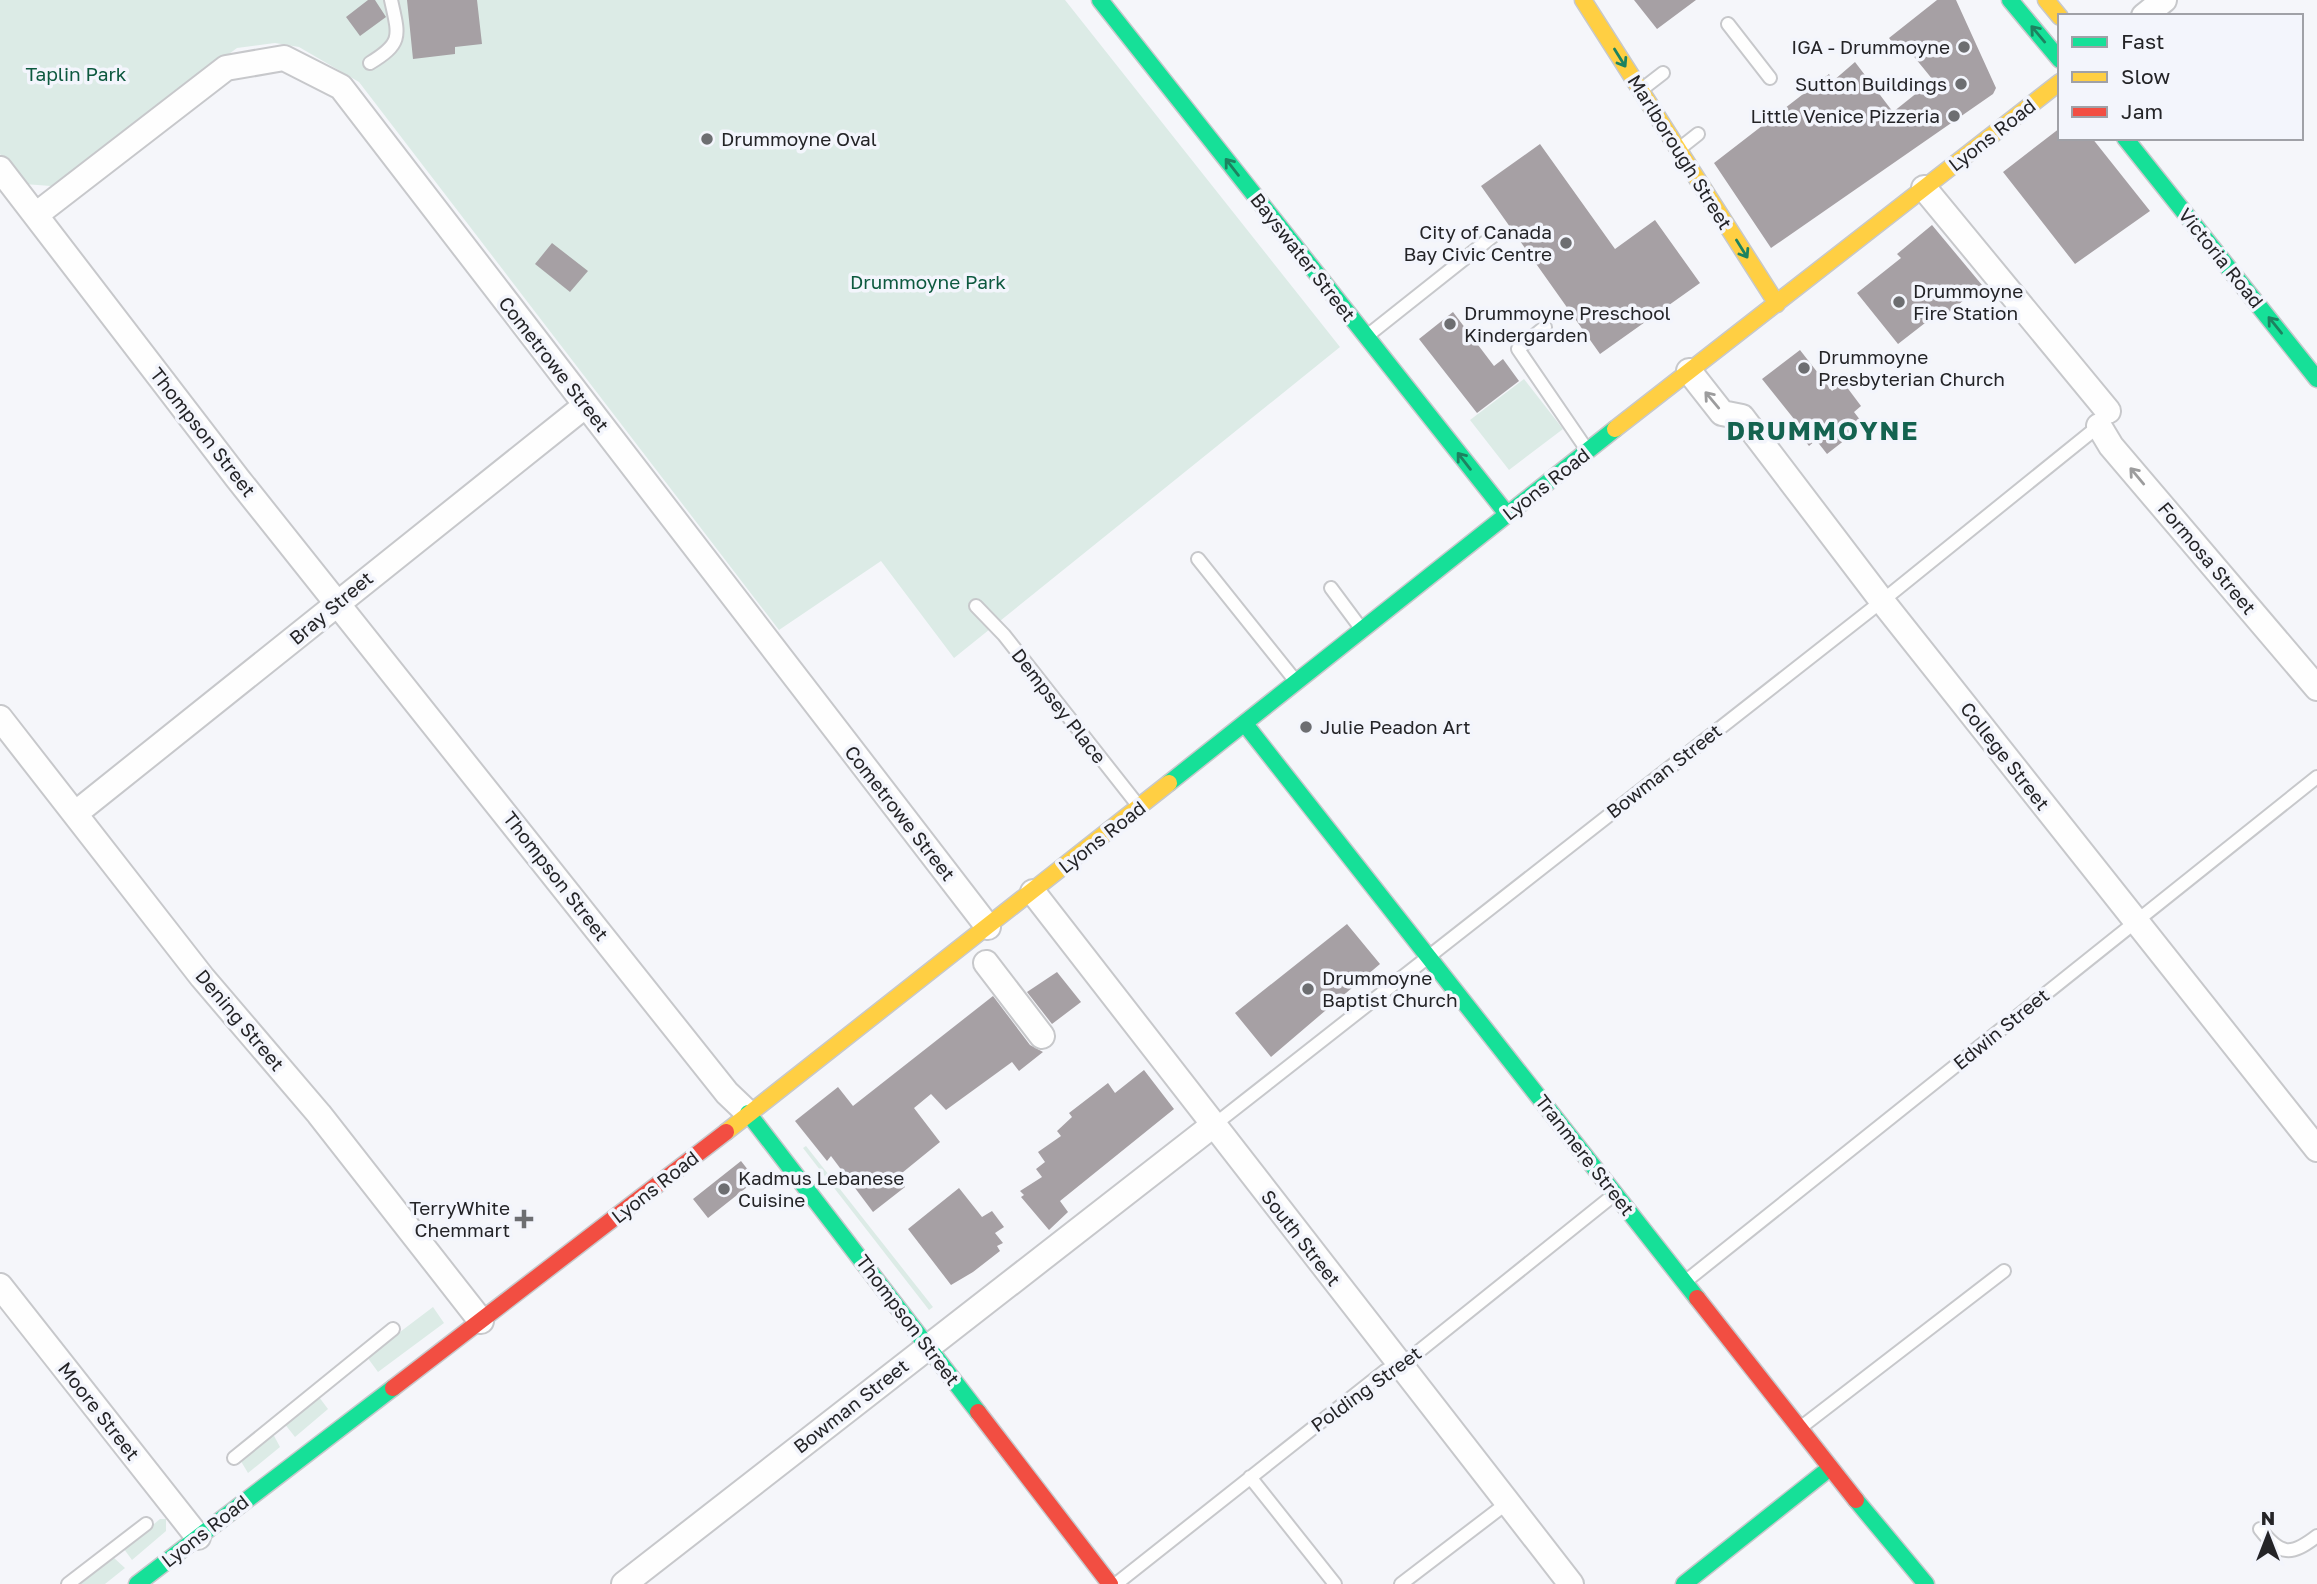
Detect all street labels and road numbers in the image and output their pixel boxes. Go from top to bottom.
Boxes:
street label: Marlborough Street [1623,70,1737,233]
street label: Lyons Road [1944,94,2040,176]
street label: Bayswater Street [1246,188,1361,325]
street label: Victoria Road [2174,203,2269,312]
street label: Cometrowe Street [494,291,614,436]
street label: Thompson Street [146,363,261,501]
street label: Lyons Road [1498,443,1594,525]
street label: Formosa Street [2154,497,2261,619]
street label: Bray Street [284,566,377,649]
street label: Dempsey Place [1007,644,1111,768]
street label: College Street [1956,697,2055,814]
street label: Bowman Street [1602,719,1726,823]
street label: Cometrowe Street [840,740,960,885]
street label: Lyons Road [1054,796,1150,878]
street label: Thompson Street [499,807,614,945]
street label: Dening Street [191,964,290,1075]
street label: Edwin Street [1948,983,2053,1074]
street label: Tranmere Street [1531,1090,1640,1220]
street label: Lyons Road [607,1146,703,1228]
street label: South Street [1257,1185,1346,1290]
street label: Thompson Street [852,1250,965,1390]
street label: Polding Street [1306,1341,1425,1436]
street label: Bowman Street [789,1354,913,1458]
street label: Moore Street [54,1357,145,1464]
street label: Lyons Road [157,1490,253,1572]

